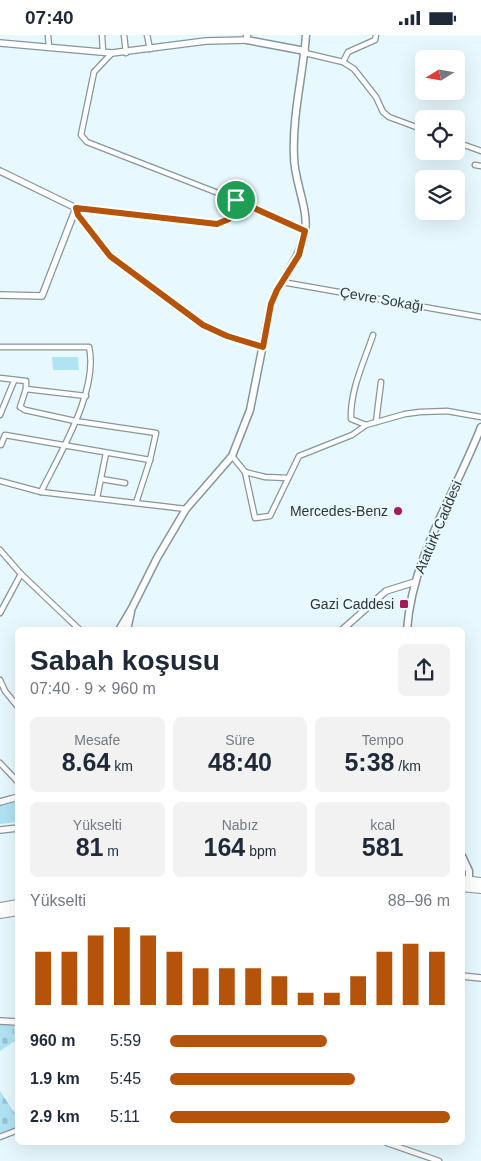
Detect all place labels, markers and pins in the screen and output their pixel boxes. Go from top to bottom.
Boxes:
pin [215,179,257,221]
place label: Mercedes-Benz [290,503,388,519]
marker: Mercedes-Benz [392,505,404,517]
place label: Gazi Caddesi [310,596,394,612]
marker: Gazi Caddesi [398,598,410,610]

